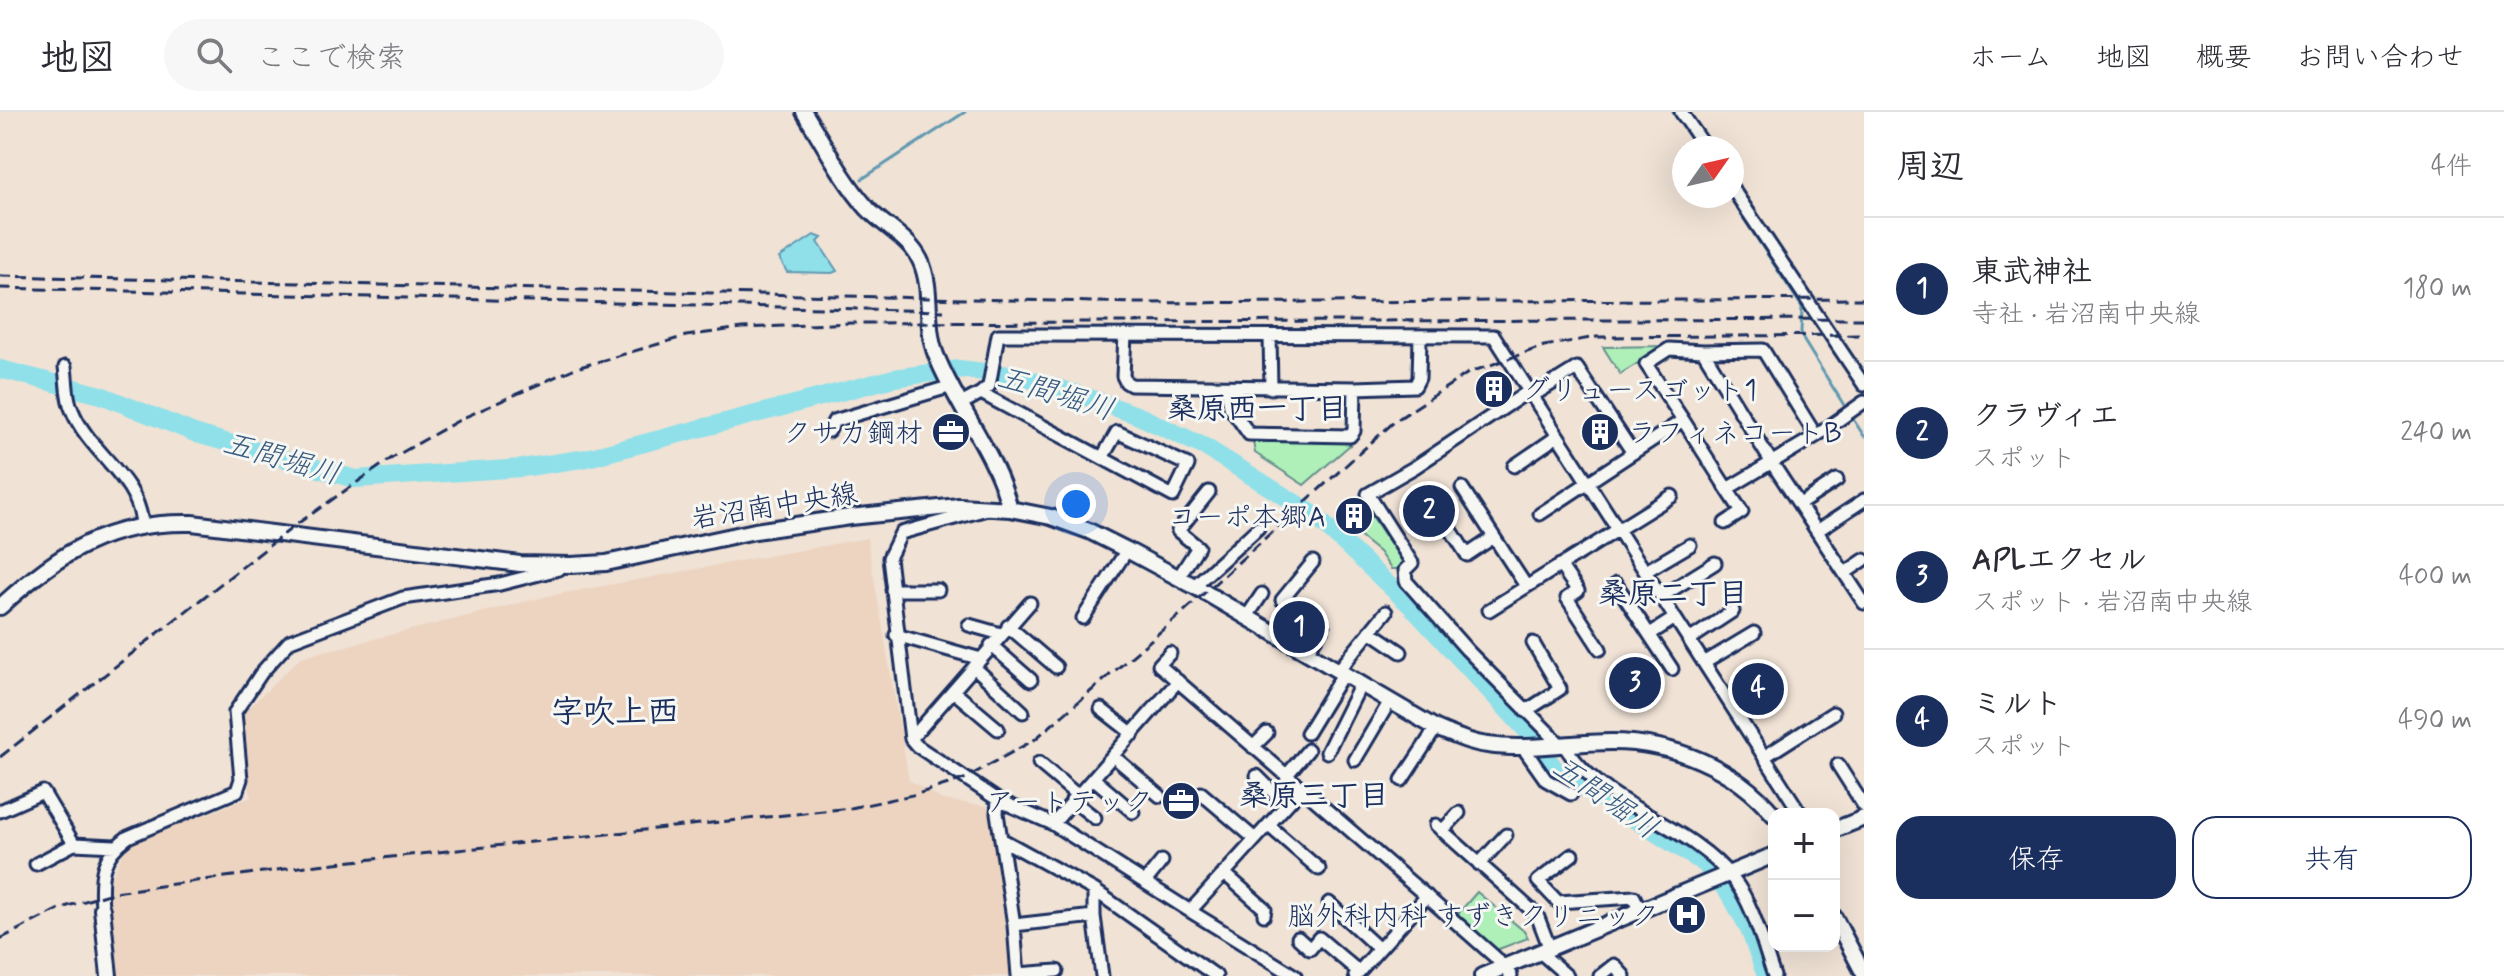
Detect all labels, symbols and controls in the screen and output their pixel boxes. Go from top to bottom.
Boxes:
search box [164,19,724,91]
icon: search [192,33,236,77]
text: 地図 [40,35,116,84]
text: ここで検索 [256,39,406,78]
text: ホーム [1969,40,2052,77]
text: 地図 [2096,40,2152,77]
text: 概要 [2196,40,2252,77]
text: お問い合わせ [2296,40,2464,77]
north arrow [1672,136,1744,208]
text: 周辺 [1896,145,1964,190]
text: 4件 [2431,150,2472,184]
text: 東武神社 [1972,253,2092,292]
text: 1 [1916,272,1928,306]
text: 180 m [2403,272,2472,306]
text: 寺社 · 岩沼南中央線 [1972,298,2200,332]
water label: 五間堀川 [992,358,1119,431]
building icon: グリュースゴット1 [1473,368,1515,410]
place label: グリュースゴット1 [1522,373,1757,410]
district label: 桑原西一丁目 [1167,390,1347,429]
text: クラヴィエ [1972,397,2119,436]
office icon: クサカ鋼材 [930,411,972,453]
building icon: ラフィネコートB [1579,411,1621,453]
place label: クサカ鋼材 [783,416,923,453]
place label: ラフィネコートB [1628,416,1842,453]
text: 2 [1916,416,1928,450]
text: 240 m [2400,416,2472,450]
water label: 五間堀川 [219,424,345,495]
text: スポット [1972,442,2076,476]
street label: 岩沼南中央線 [689,476,860,539]
pin: 2 [1403,481,1455,541]
your location [1056,484,1096,524]
building icon: コーポ本郷A [1333,495,1375,537]
place label: コーポ本郷A [1168,500,1326,537]
text: APLエクセル [1972,541,2147,580]
text: 3 [1916,560,1928,594]
text: 400 m [2399,560,2472,594]
district label: 桑原二丁目 [1598,575,1748,614]
text: スポット · 岩沼南中央線 [1972,586,2252,620]
pin: 1 [1273,597,1325,657]
pin: 3 [1609,653,1661,713]
pin: 4 [1732,659,1784,719]
text: ミルト [1972,685,2063,724]
district label: 字吹上西 [551,692,679,734]
text: 4 [1914,704,1930,738]
text: 490 m [2398,704,2472,738]
text: スポット [1972,730,2076,764]
water label: 五間堀川 [1545,748,1665,849]
district label: 桑原三丁目 [1239,777,1389,816]
office icon: アートテック [1160,780,1202,822]
place label: アートテック [986,785,1153,822]
map controls [1768,808,1840,952]
button: + [1768,808,1840,880]
button: 保存 [1896,816,2176,899]
button: 共有 [2192,816,2472,899]
button: − [1768,880,1840,952]
hospital icon: 脳外科内科 すずきクリニック [1666,894,1708,936]
place label: 脳外科内科 すずきクリニック [1287,899,1659,936]

